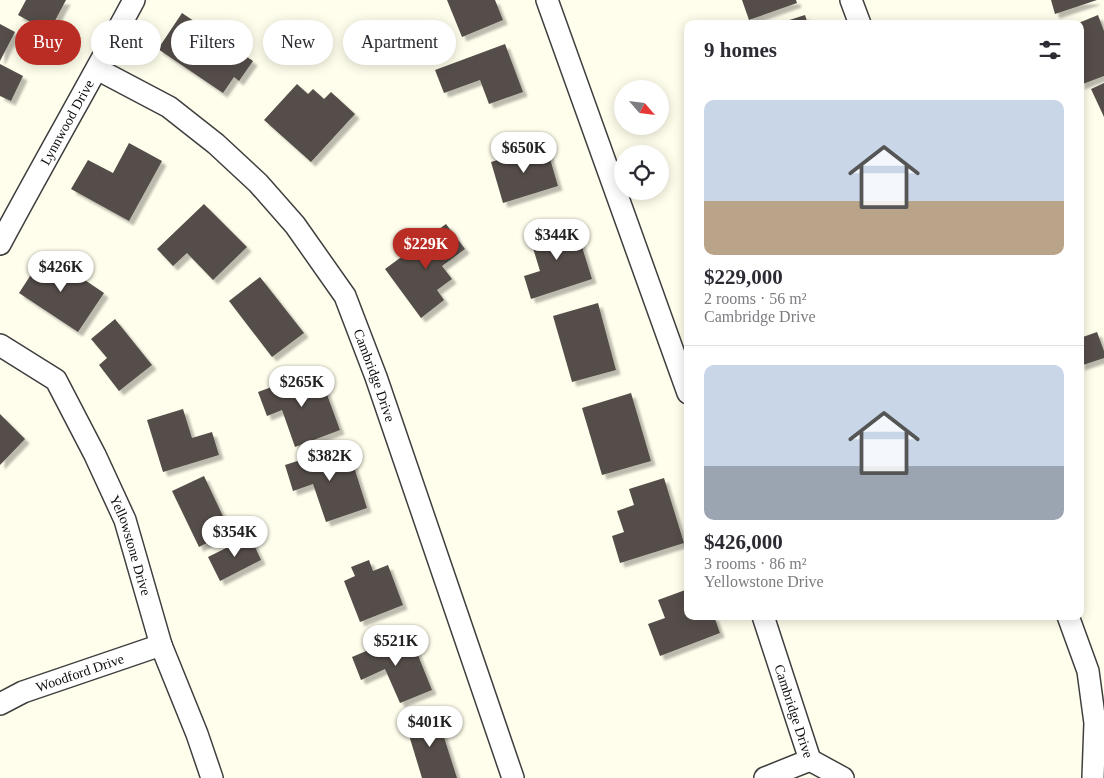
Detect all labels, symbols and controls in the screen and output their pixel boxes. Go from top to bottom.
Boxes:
chip: Buy [15,20,81,65]
chip: Rent [91,20,161,65]
chip: Filters [171,20,253,65]
chip: New [263,20,333,65]
chip: Apartment [343,20,456,65]
icon: filters [1036,36,1064,64]
text: 9 homes [704,38,777,62]
street label: Lynnwood Drive [38,77,97,168]
north arrow [614,80,669,135]
map controls [614,80,669,200]
pin: $650K [489,132,559,174]
icon: home [839,132,929,222]
text: $650K [502,139,546,156]
button: locate [614,145,669,200]
pin: $344K [522,218,592,261]
text: $344K [535,226,579,243]
pin: $229K [391,228,461,270]
text: $229K [404,235,448,252]
pin: $426K [26,250,96,293]
text: $426K [39,258,83,275]
text: $229,000 [704,265,783,289]
text: 2 rooms · 56 m² [704,290,807,307]
text: Cambridge Drive [704,308,816,325]
street label: Cambridge Drive [350,327,398,424]
pin: $265K [267,366,337,408]
text: $265K [280,373,324,390]
icon: home [839,398,929,488]
pin: $382K [295,440,365,482]
text: $382K [308,447,352,464]
street label: Yellowstone Drive [107,493,153,597]
pin: $354K [200,516,270,558]
text: $354K [213,523,257,540]
text: $426,000 [704,530,783,554]
text: 3 rooms · 86 m² [704,555,807,572]
text: Yellowstone Drive [704,573,824,590]
pin: $521K [361,624,431,667]
text: $521K [374,632,418,649]
street label: Woodford Drive [34,651,126,695]
street label: Cambridge Drive [771,662,816,760]
pin: $401K [395,706,465,748]
text: $401K [408,713,452,730]

